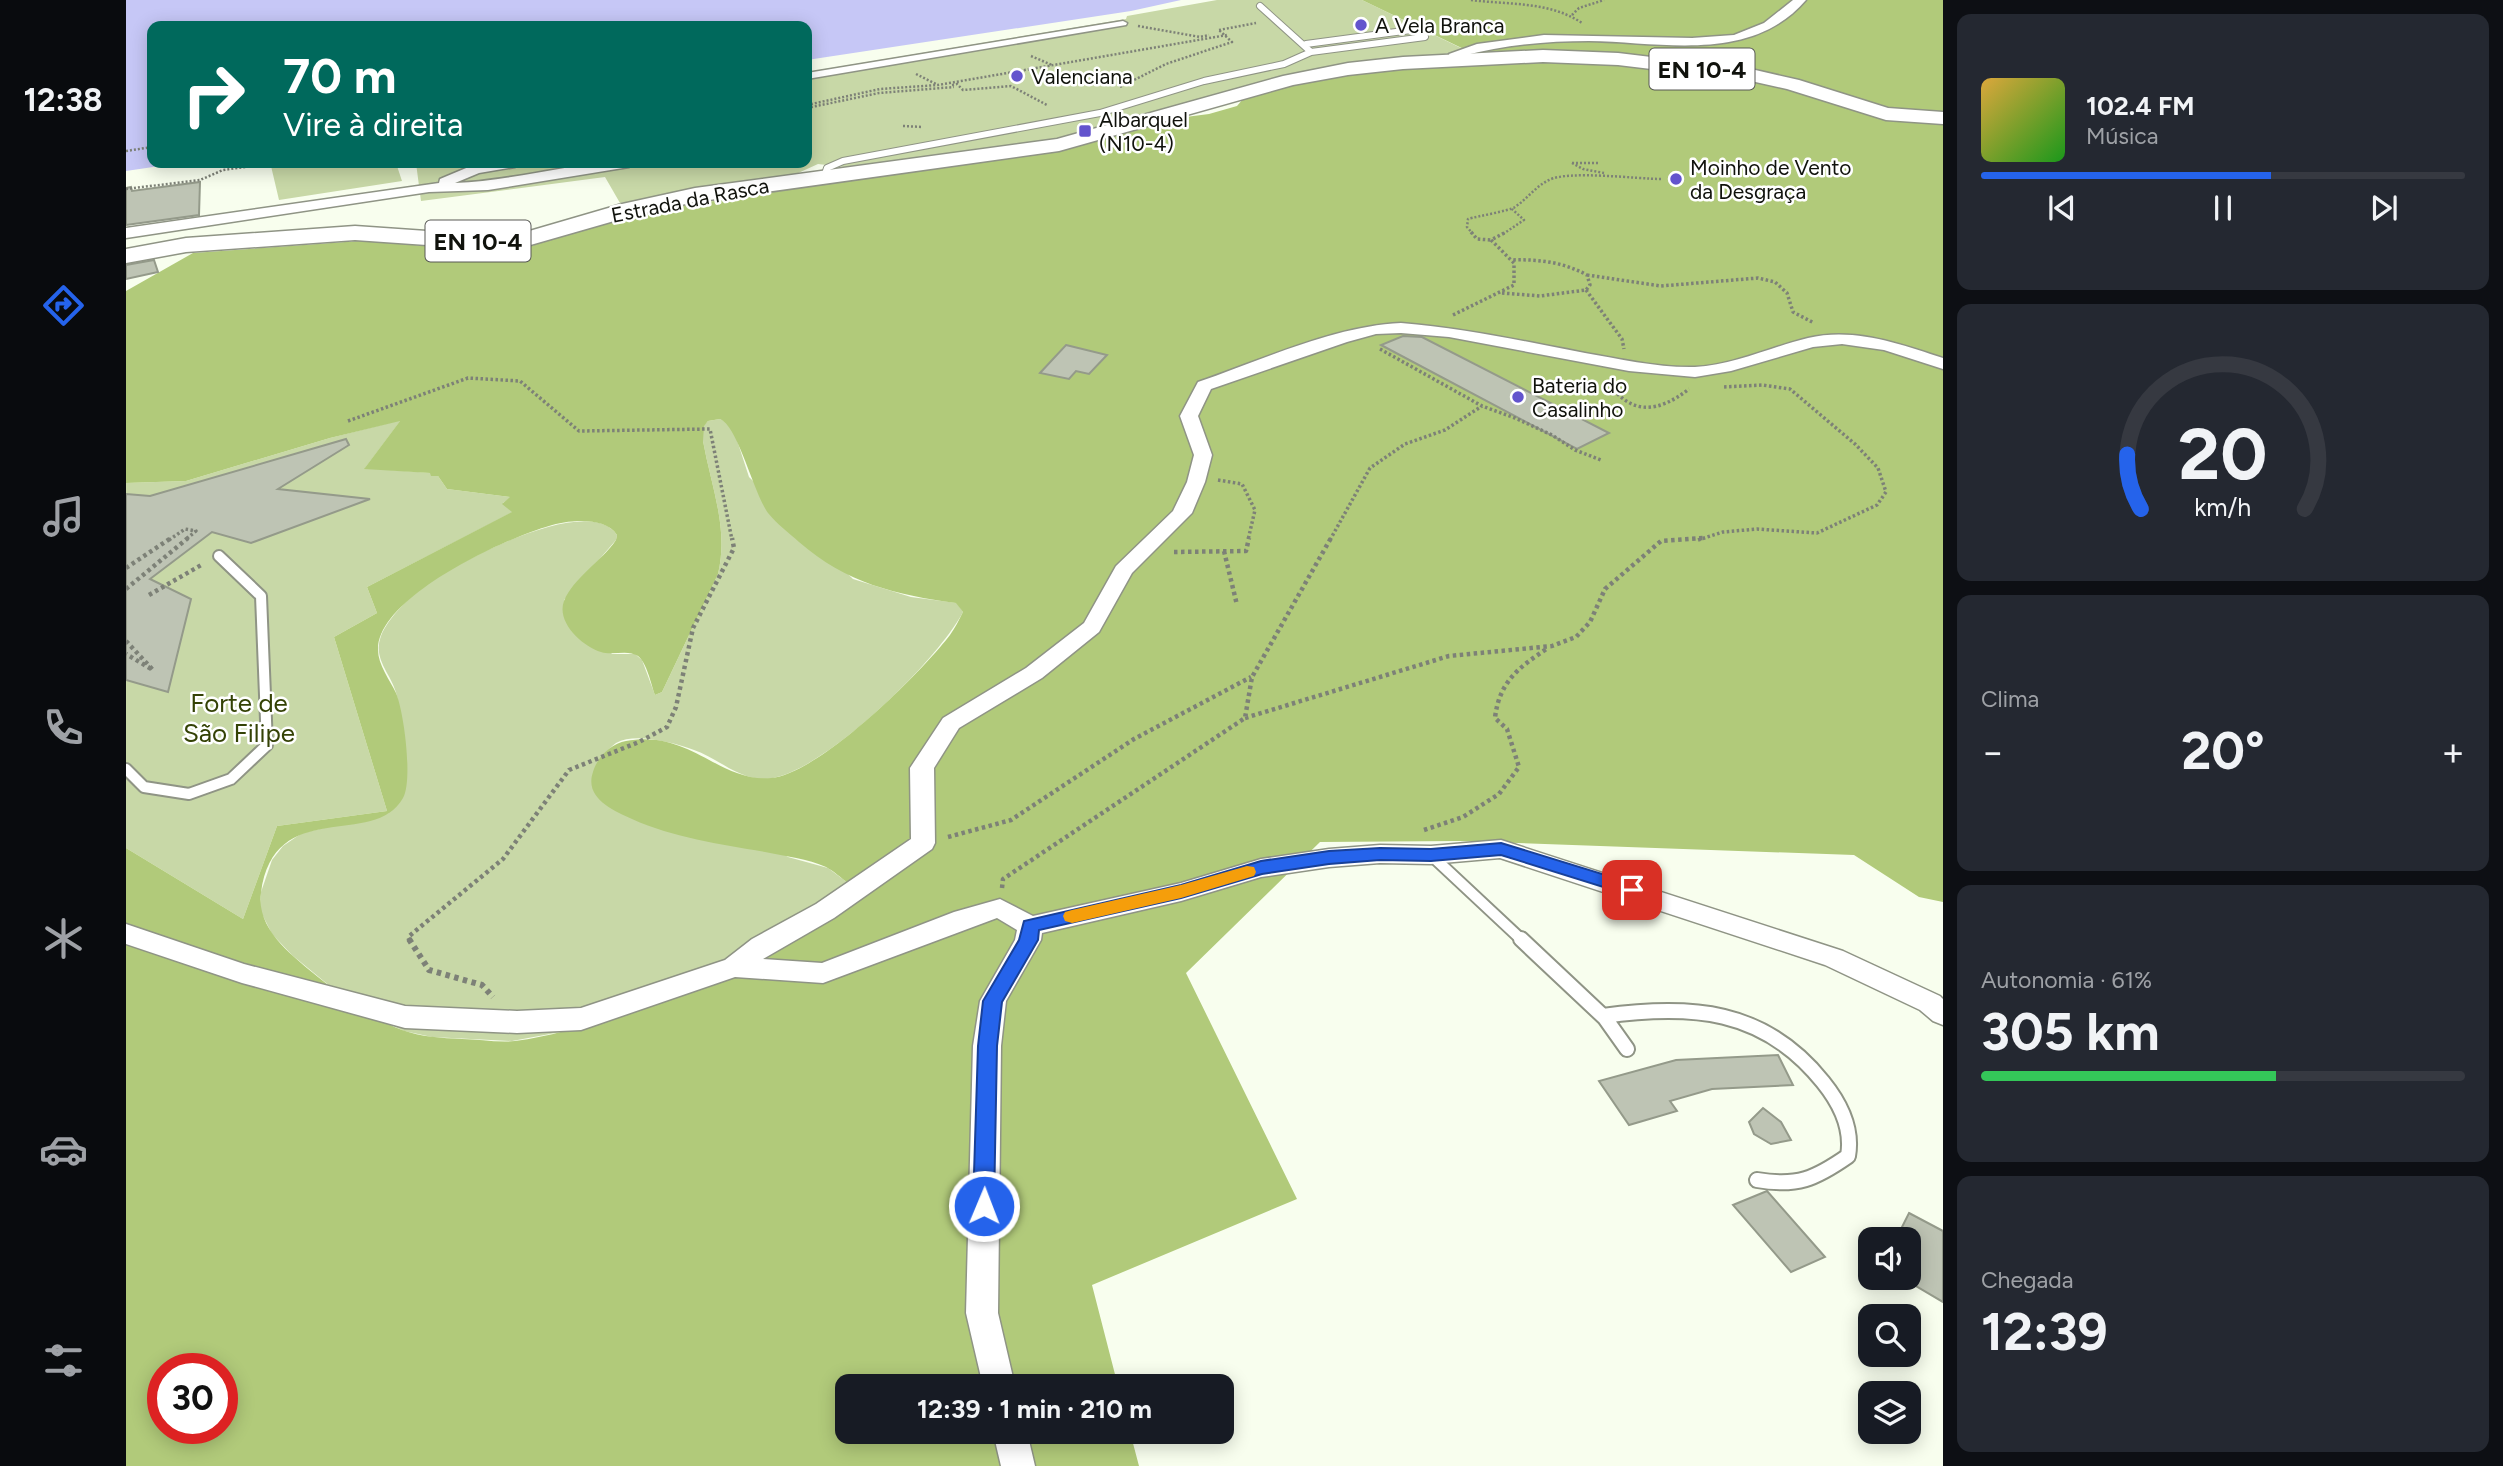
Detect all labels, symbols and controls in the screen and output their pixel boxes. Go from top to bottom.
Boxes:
place label: A Vela Branca [1375,13,1505,38]
marker: A Vela Branca [1353,17,1369,33]
text: 70 m [283,46,396,105]
road number: EN 10-4 [1650,48,1754,90]
icon: right [168,49,259,140]
place label: Valenciana [1031,64,1133,89]
marker: Valenciana [1009,68,1025,84]
text: 12:38 [23,81,103,119]
text: 102.4 FM [2086,90,2195,122]
text: Vire à direita [283,106,463,144]
place label: Albarquel (N10-4) [1099,107,1188,156]
text: Música [2086,122,2159,150]
marker: Albarquel (N10-4) [1077,123,1093,139]
place label: Moinho de Vento da Desgraça [1690,155,1852,204]
marker: Moinho de Vento da Desgraça [1668,171,1684,187]
street label: Estrada da Rasca [609,172,771,228]
icon: previous [2043,189,2081,227]
icon: pause [2204,189,2242,227]
icon: next [2365,189,2403,227]
road number: EN 10-4 [426,221,530,262]
icon: directions [39,281,88,330]
place label: Bateria do Casalinho [1532,373,1627,422]
marker: Bateria do Casalinho [1510,389,1526,405]
text: 20 [2178,410,2268,497]
text: km/h [2194,491,2252,521]
icon: music [39,492,88,541]
text: Clima [1981,685,2039,713]
park label: Forte de São Filipe [183,687,295,749]
icon: phone [39,703,88,752]
text: 20° [2181,720,2265,782]
text: − [1981,729,2005,775]
text: + [2441,729,2465,775]
pin [1602,860,1662,920]
icon: arrive [1613,871,1651,909]
icon: climate [39,914,88,963]
text: Autonomia · 61% [1981,966,2152,994]
text: 305 km [1981,1001,2160,1063]
icon: car [39,1125,88,1174]
position arrow [947,1169,1021,1243]
map controls [1858,1227,1921,1444]
button: sound [1858,1227,1921,1290]
text: Chegada [1981,1266,2073,1294]
text: 12:39 [1981,1301,2108,1363]
button: search [1858,1304,1921,1367]
icon: filters [39,1336,88,1385]
speed limit sign: 30 [147,1353,238,1444]
button: layers [1858,1381,1921,1444]
text: 12:39 · 1 min · 210 m [917,1393,1152,1425]

